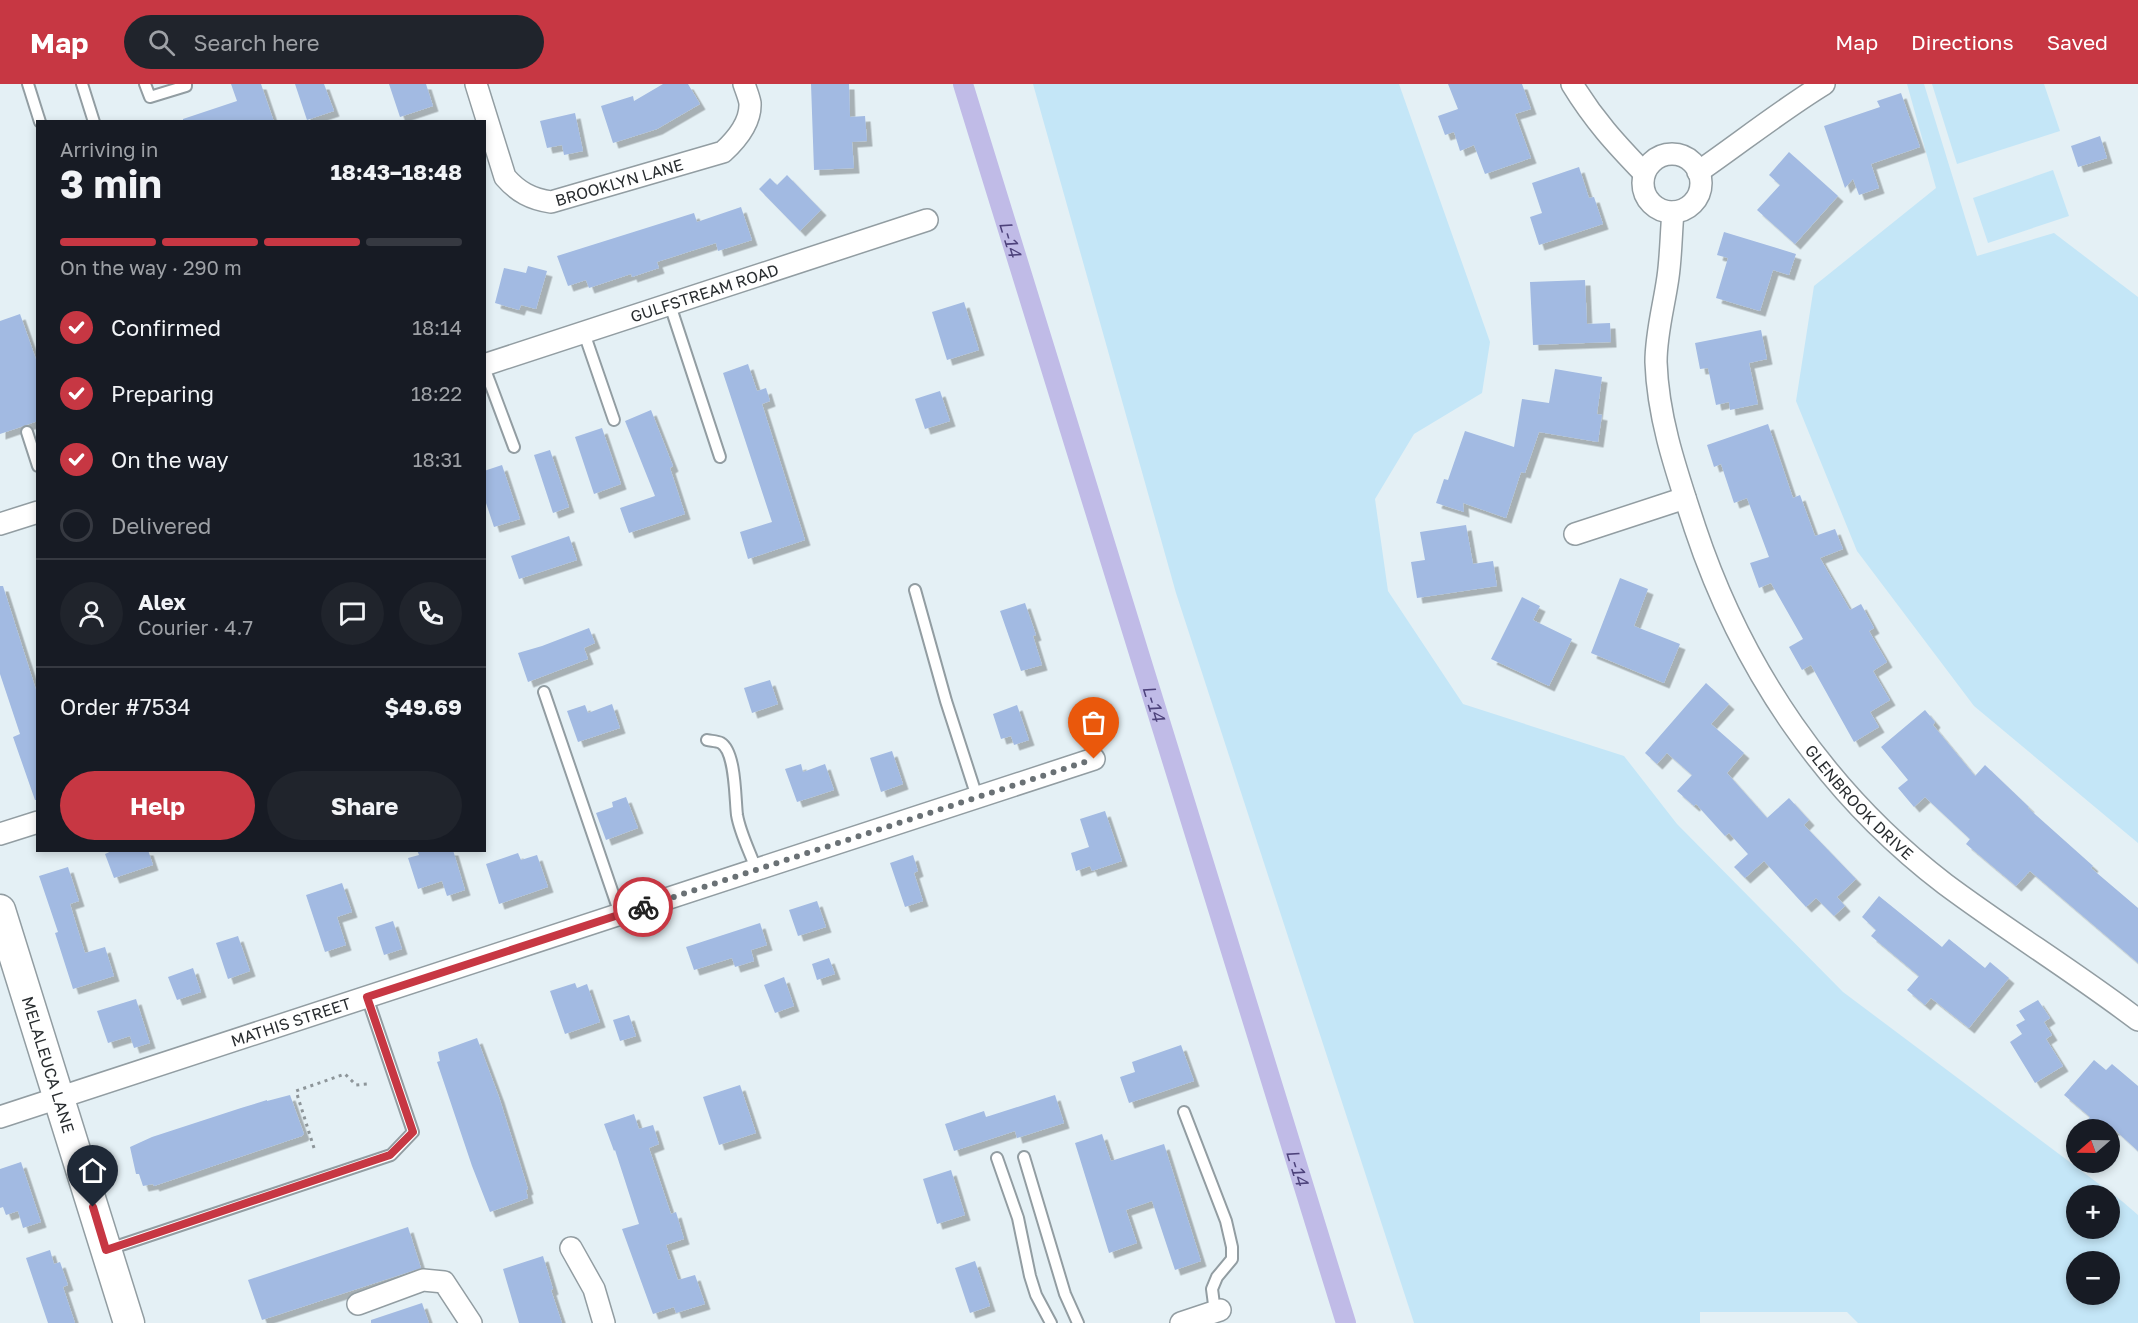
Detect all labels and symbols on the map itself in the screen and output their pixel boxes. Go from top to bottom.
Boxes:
street label: BROOKLYN LANE [553,154,685,210]
water label: L-14 [995,218,1027,261]
street label: GULFSTREAM ROAD [628,259,781,326]
water label: L-14 [1138,682,1171,725]
pin [1068,697,1119,759]
street label: GLENBROOK DRIVE [1801,741,1918,864]
courier [613,877,673,937]
street label: MATHIS STREET [228,993,353,1051]
street label: MELALEUCA LANE [18,994,79,1135]
north arrow [2066,1119,2120,1173]
pin [67,1145,118,1207]
water label: L-14 [1282,1147,1314,1189]

